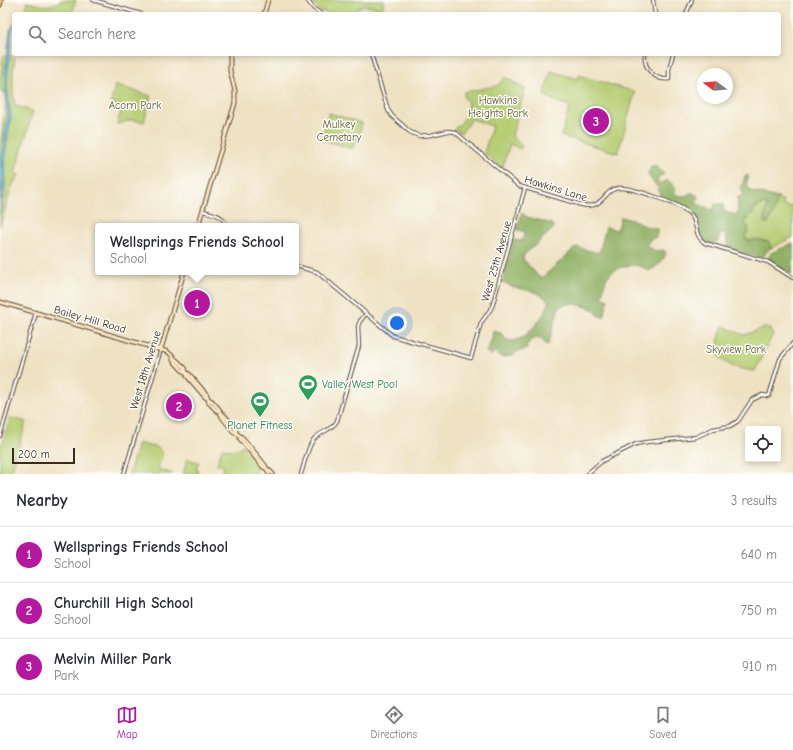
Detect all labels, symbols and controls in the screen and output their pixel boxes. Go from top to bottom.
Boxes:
search box [12,12,781,56]
icon: search [26,23,48,45]
text: Search here [58,25,136,43]
north arrow [697,68,733,104]
park label: Hawkins Heights Park [468,94,529,120]
park label: Acorn Park [109,99,162,112]
pin: 3 [583,106,609,136]
park label: Mulkey Cemetary [317,118,361,144]
street label: Hawkins Lane [523,173,589,204]
street label: West 25th Avenue [479,219,514,303]
popup [95,223,299,275]
text: Wellsprings Friends School [110,233,284,251]
text: School [110,251,147,266]
pin: 1 [184,288,210,318]
street label: Bailey Hill Road [52,303,127,336]
your location [387,313,407,333]
street label: West 18th Avenue [127,329,164,411]
park label: Skyview Park [706,343,767,356]
sports icon: Valley West Pool [297,373,319,401]
place label: Valley West Pool [322,378,397,391]
sports icon: Planet Fitness [249,390,271,418]
pin: 2 [166,391,192,421]
place label: Planet Fitness [227,419,293,432]
map controls [745,426,781,462]
button: locate [745,426,781,462]
scale bar [12,446,75,465]
text: 200 m [18,448,50,461]
text: Nearby [16,491,67,510]
text: 3 results [731,493,777,508]
text: Wellsprings Friends School [54,538,228,556]
text: 1 [26,547,32,562]
text: 640 m [741,547,777,562]
text: School [54,556,91,571]
text: Churchill High School [54,594,193,612]
text: 2 [26,603,32,618]
text: 750 m [741,603,777,618]
text: School [54,612,91,627]
text: Melvin Miller Park [54,650,171,668]
text: 3 [26,659,32,674]
text: 910 m [742,659,777,674]
text: Park [54,668,79,683]
tab: Map [116,704,138,741]
tab: Directions [370,704,417,741]
tab: Saved [649,704,677,741]

